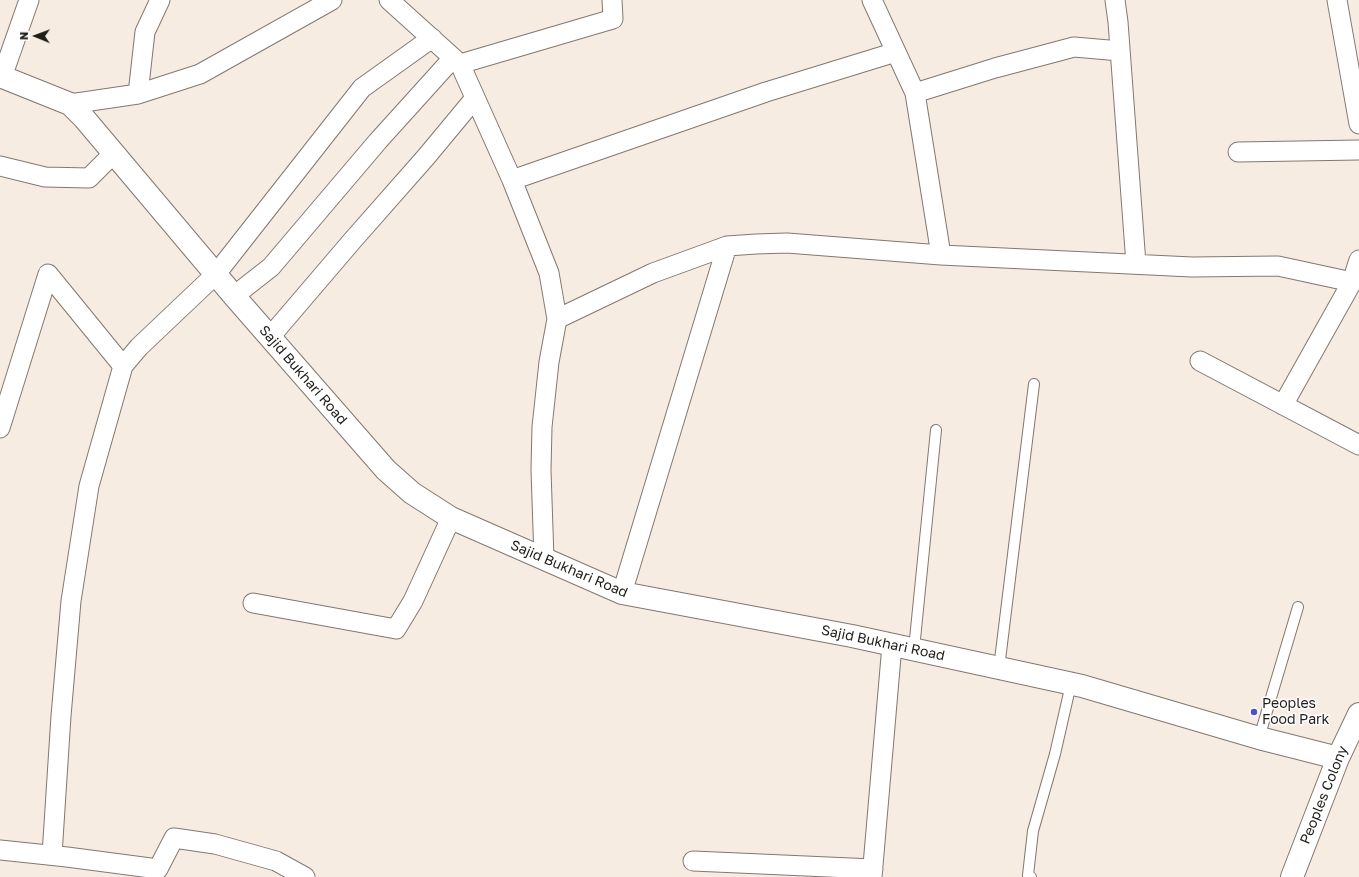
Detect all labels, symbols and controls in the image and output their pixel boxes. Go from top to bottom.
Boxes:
north arrow [16,16,56,56]
text: N [17,31,30,40]
street label: Sajid Bukhari Road [255,322,351,428]
street label: Sajid Bukhari Road [508,537,630,601]
street label: Sajid Bukhari Road [820,622,946,664]
place label: Peoples Food Park [1262,696,1329,728]
marker: Peoples Food Park [1249,707,1259,717]
street label: Peoples Colony [1297,743,1351,847]

